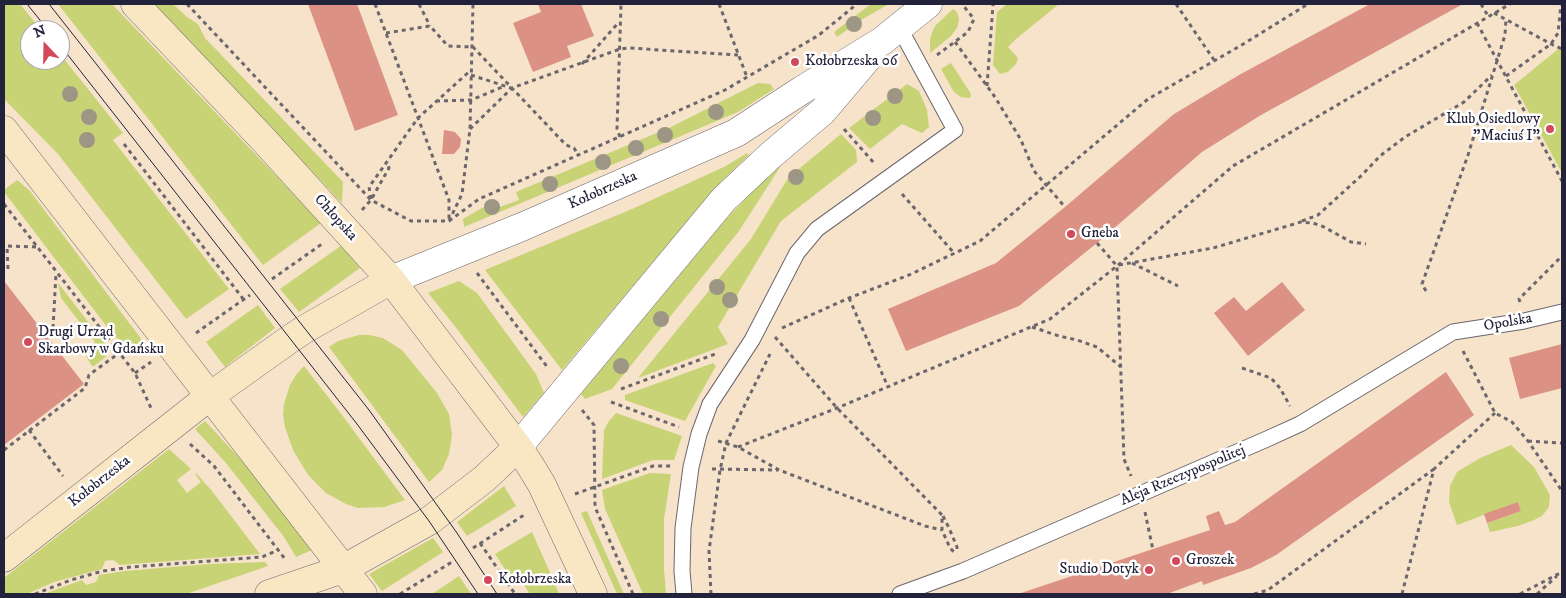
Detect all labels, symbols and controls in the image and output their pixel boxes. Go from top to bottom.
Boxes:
north arrow [20,20,70,70]
text: N [31,21,49,42]
place label: Kołobrzeska 06 [805,53,898,71]
marker: Kołobrzeska 06 [789,56,801,68]
place label: Klub Osiedlowy "Maciuś I" [1446,111,1540,146]
marker: Klub Osiedlowy "Maciuś I" [1544,123,1556,135]
street label: Kołobrzeska [566,168,640,214]
street label: Chłopska [310,191,360,245]
place label: Gneba [1081,225,1119,243]
marker: Gneba [1065,228,1077,240]
street label: Opolska [1482,310,1534,336]
place label: Drugi Urząd Skarbowy w Gdańsku [38,324,164,359]
marker: Drugi Urząd Skarbowy w Gdańsku [22,336,34,348]
street label: Aleja Rzeczypospolitej [1118,442,1248,510]
street label: Kołobrzeska [66,452,134,512]
place label: Groszek [1186,552,1235,570]
marker: Groszek [1170,555,1182,567]
place label: Studio Dotyk [1060,561,1139,579]
marker: Studio Dotyk [1143,564,1155,576]
place label: Kołobrzeska [498,571,571,589]
marker: Kołobrzeska [482,574,494,586]

